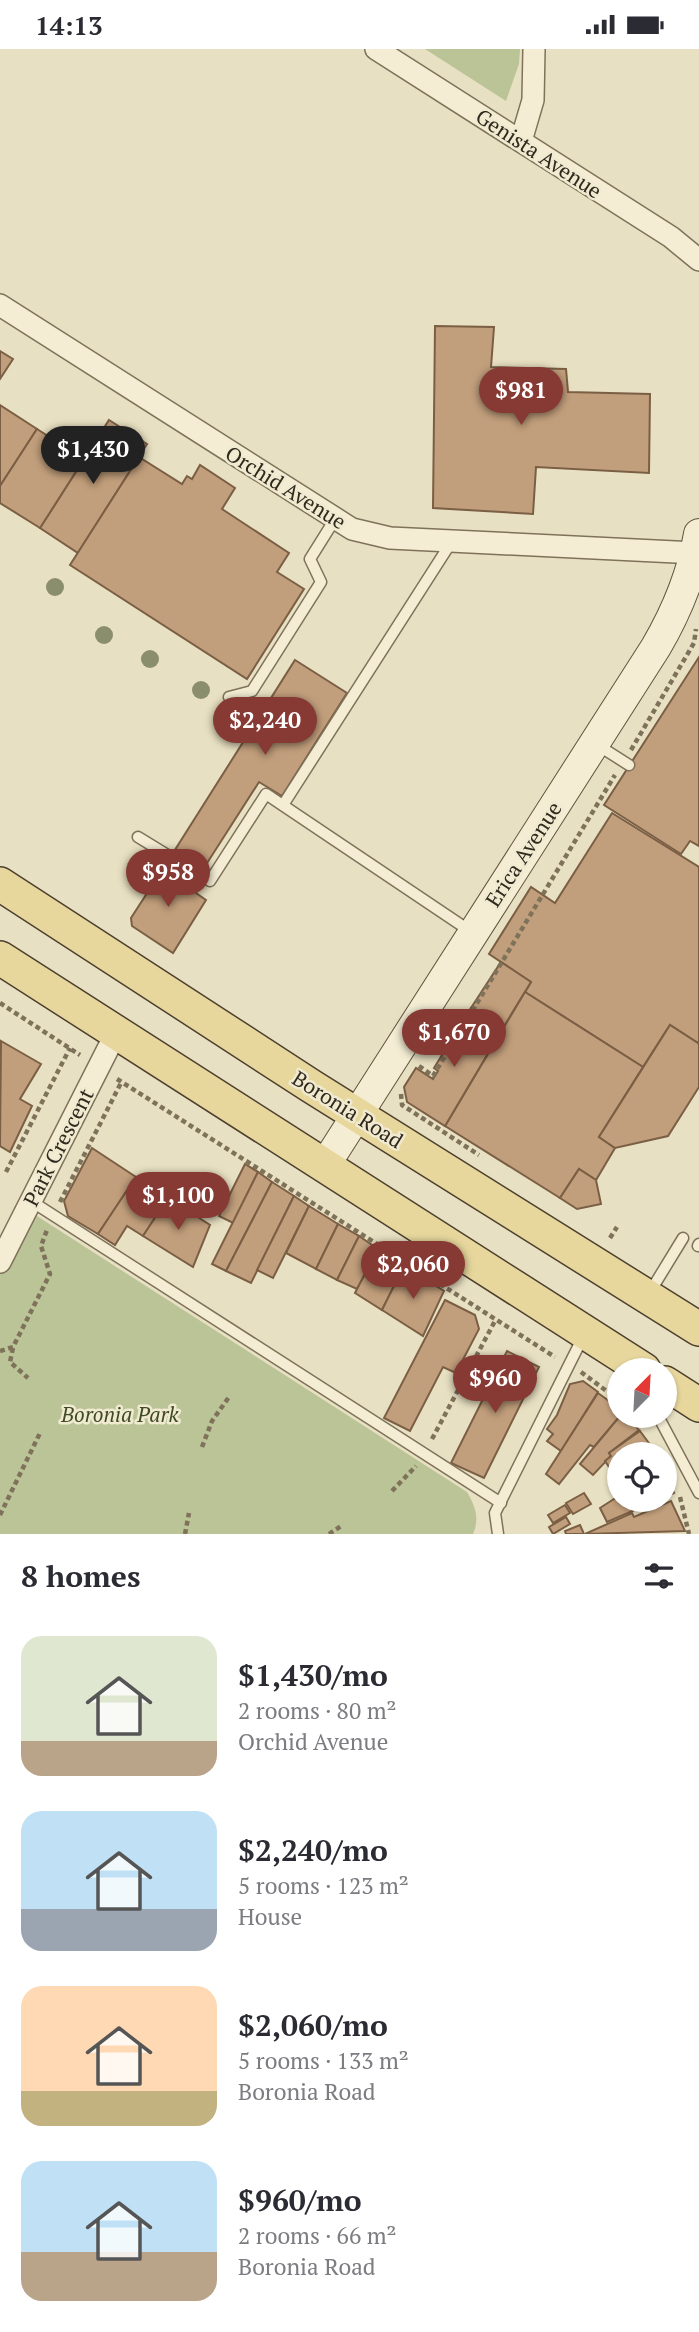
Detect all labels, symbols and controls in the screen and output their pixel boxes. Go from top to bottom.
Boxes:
text: 14:13 [35,8,103,42]
street label: Genista Avenue [471,102,607,204]
pin: $981 [480,367,562,427]
text: $981 [495,374,547,405]
pin: $1,430 [36,427,150,486]
text: $1,430 [57,433,129,464]
street label: Orchid Avenue [220,439,352,535]
pin: $2,240 [208,697,322,757]
text: $2,240 [229,704,301,735]
street label: Erica Avenue [478,796,568,912]
pin: $958 [127,849,209,909]
text: $958 [142,856,194,887]
pin: $1,670 [397,1009,511,1069]
text: $1,670 [418,1016,490,1047]
street label: Boronia Road [287,1064,409,1154]
street label: Park Crescent [16,1083,100,1211]
pin: $1,100 [121,1173,235,1232]
text: $1,100 [142,1179,214,1210]
pin: $2,060 [356,1241,470,1301]
text: $2,060 [377,1248,449,1279]
pin: $960 [454,1355,536,1415]
north arrow [607,1358,677,1428]
map controls [607,1358,677,1512]
text: $960 [469,1362,521,1393]
park label: Boronia Park [60,1400,180,1428]
button: locate [607,1442,677,1512]
text: 8 homes [21,1556,140,1596]
icon: filters [640,1557,678,1595]
text: $1,430/mo [238,1655,388,1695]
icon: home [77,1664,161,1748]
text: 2 rooms · 80 m² [238,1695,397,1726]
text: Orchid Avenue [238,1726,388,1757]
text: $2,240/mo [238,1830,388,1870]
icon: home [77,1839,161,1923]
text: 5 rooms · 123 m² [238,1870,409,1901]
text: House [238,1901,302,1932]
text: $2,060/mo [238,2005,388,2045]
icon: home [77,2014,161,2098]
text: 5 rooms · 133 m² [238,2045,409,2076]
text: Boronia Road [238,2076,376,2107]
text: $960/mo [238,2180,362,2220]
icon: home [77,2189,161,2273]
text: 2 rooms · 66 m² [238,2220,397,2251]
text: Boronia Road [238,2251,376,2282]

